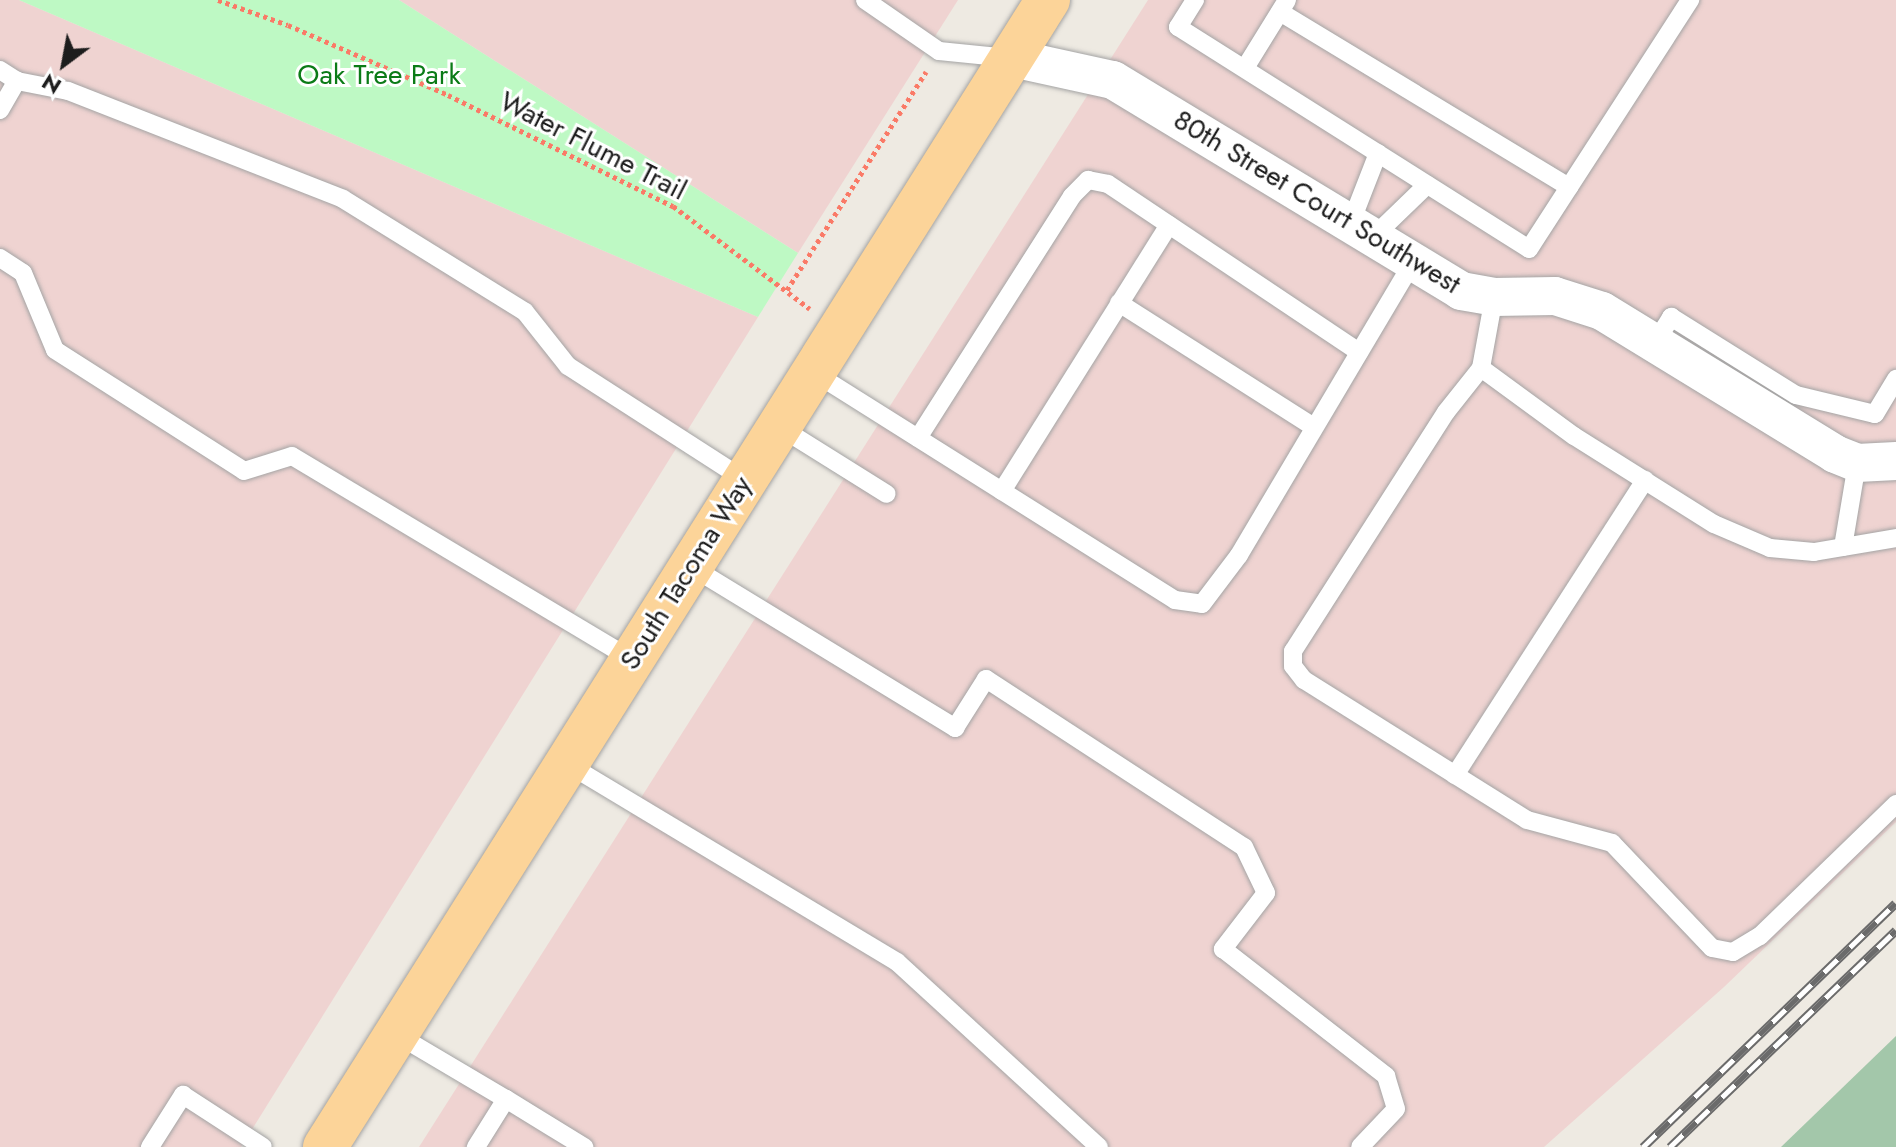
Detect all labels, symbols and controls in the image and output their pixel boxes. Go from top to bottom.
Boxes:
north arrow [24,24,104,104]
park label: Oak Tree Park [297,58,461,92]
text: N [35,66,67,103]
street label: Water Flume Trail [494,85,692,207]
street label: 80th Street Court Southwest [1167,103,1467,301]
street label: South Tacoma Way [613,470,759,676]

